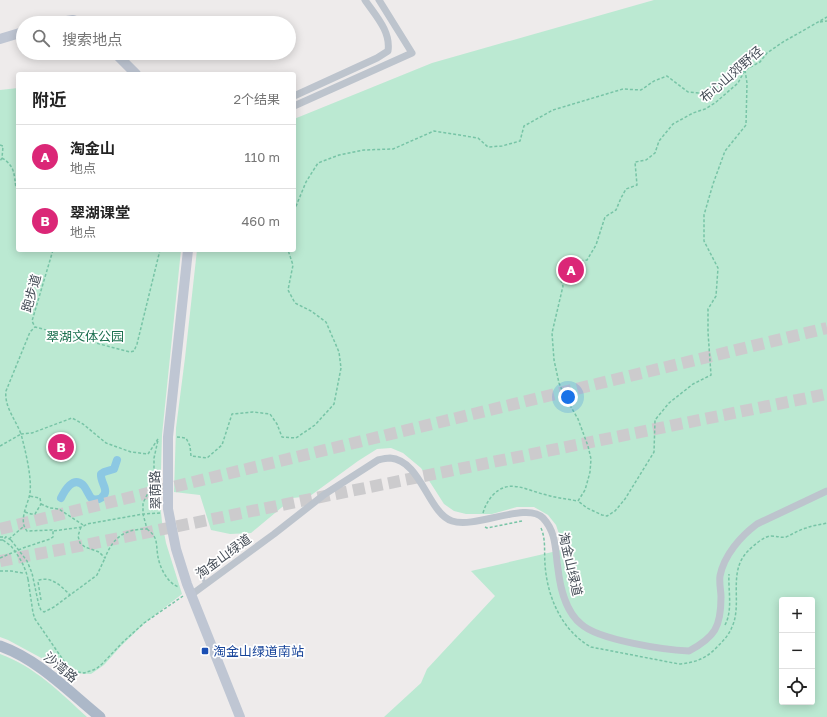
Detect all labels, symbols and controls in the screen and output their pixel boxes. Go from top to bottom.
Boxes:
search box [16,16,296,60]
icon: search [30,27,52,49]
text: 搜索地点 [62,30,122,48]
street label: 布心山郊野径 [696,42,766,106]
text: 附近 [32,89,66,110]
text: 2个结果 [233,91,280,107]
text: 淘金山 [70,139,115,157]
text: A [40,149,50,165]
text: 110 m [245,149,280,165]
text: 地点 [70,160,96,176]
text: 翠湖课堂 [70,203,130,221]
text: B [40,213,50,229]
text: 460 m [241,213,280,229]
text: 地点 [70,224,96,240]
pin: A [558,255,584,285]
street label: 跑步道 [18,272,44,314]
park label: 翠湖文体公园 [46,328,124,344]
your location [558,387,578,407]
pin: B [48,432,74,462]
street label: 翠荫路 [146,470,164,510]
street label: 淘金山绿道 [192,530,254,582]
street label: 淘金山绿道 [556,531,586,597]
map controls [779,597,815,705]
button: + [779,597,815,633]
button: − [779,633,815,669]
place label: 淘金山绿道南站 [213,643,304,659]
marker: 淘金山绿道南站 [200,646,210,656]
street label: 沙湾路 [41,649,81,685]
button: locate [779,669,815,705]

